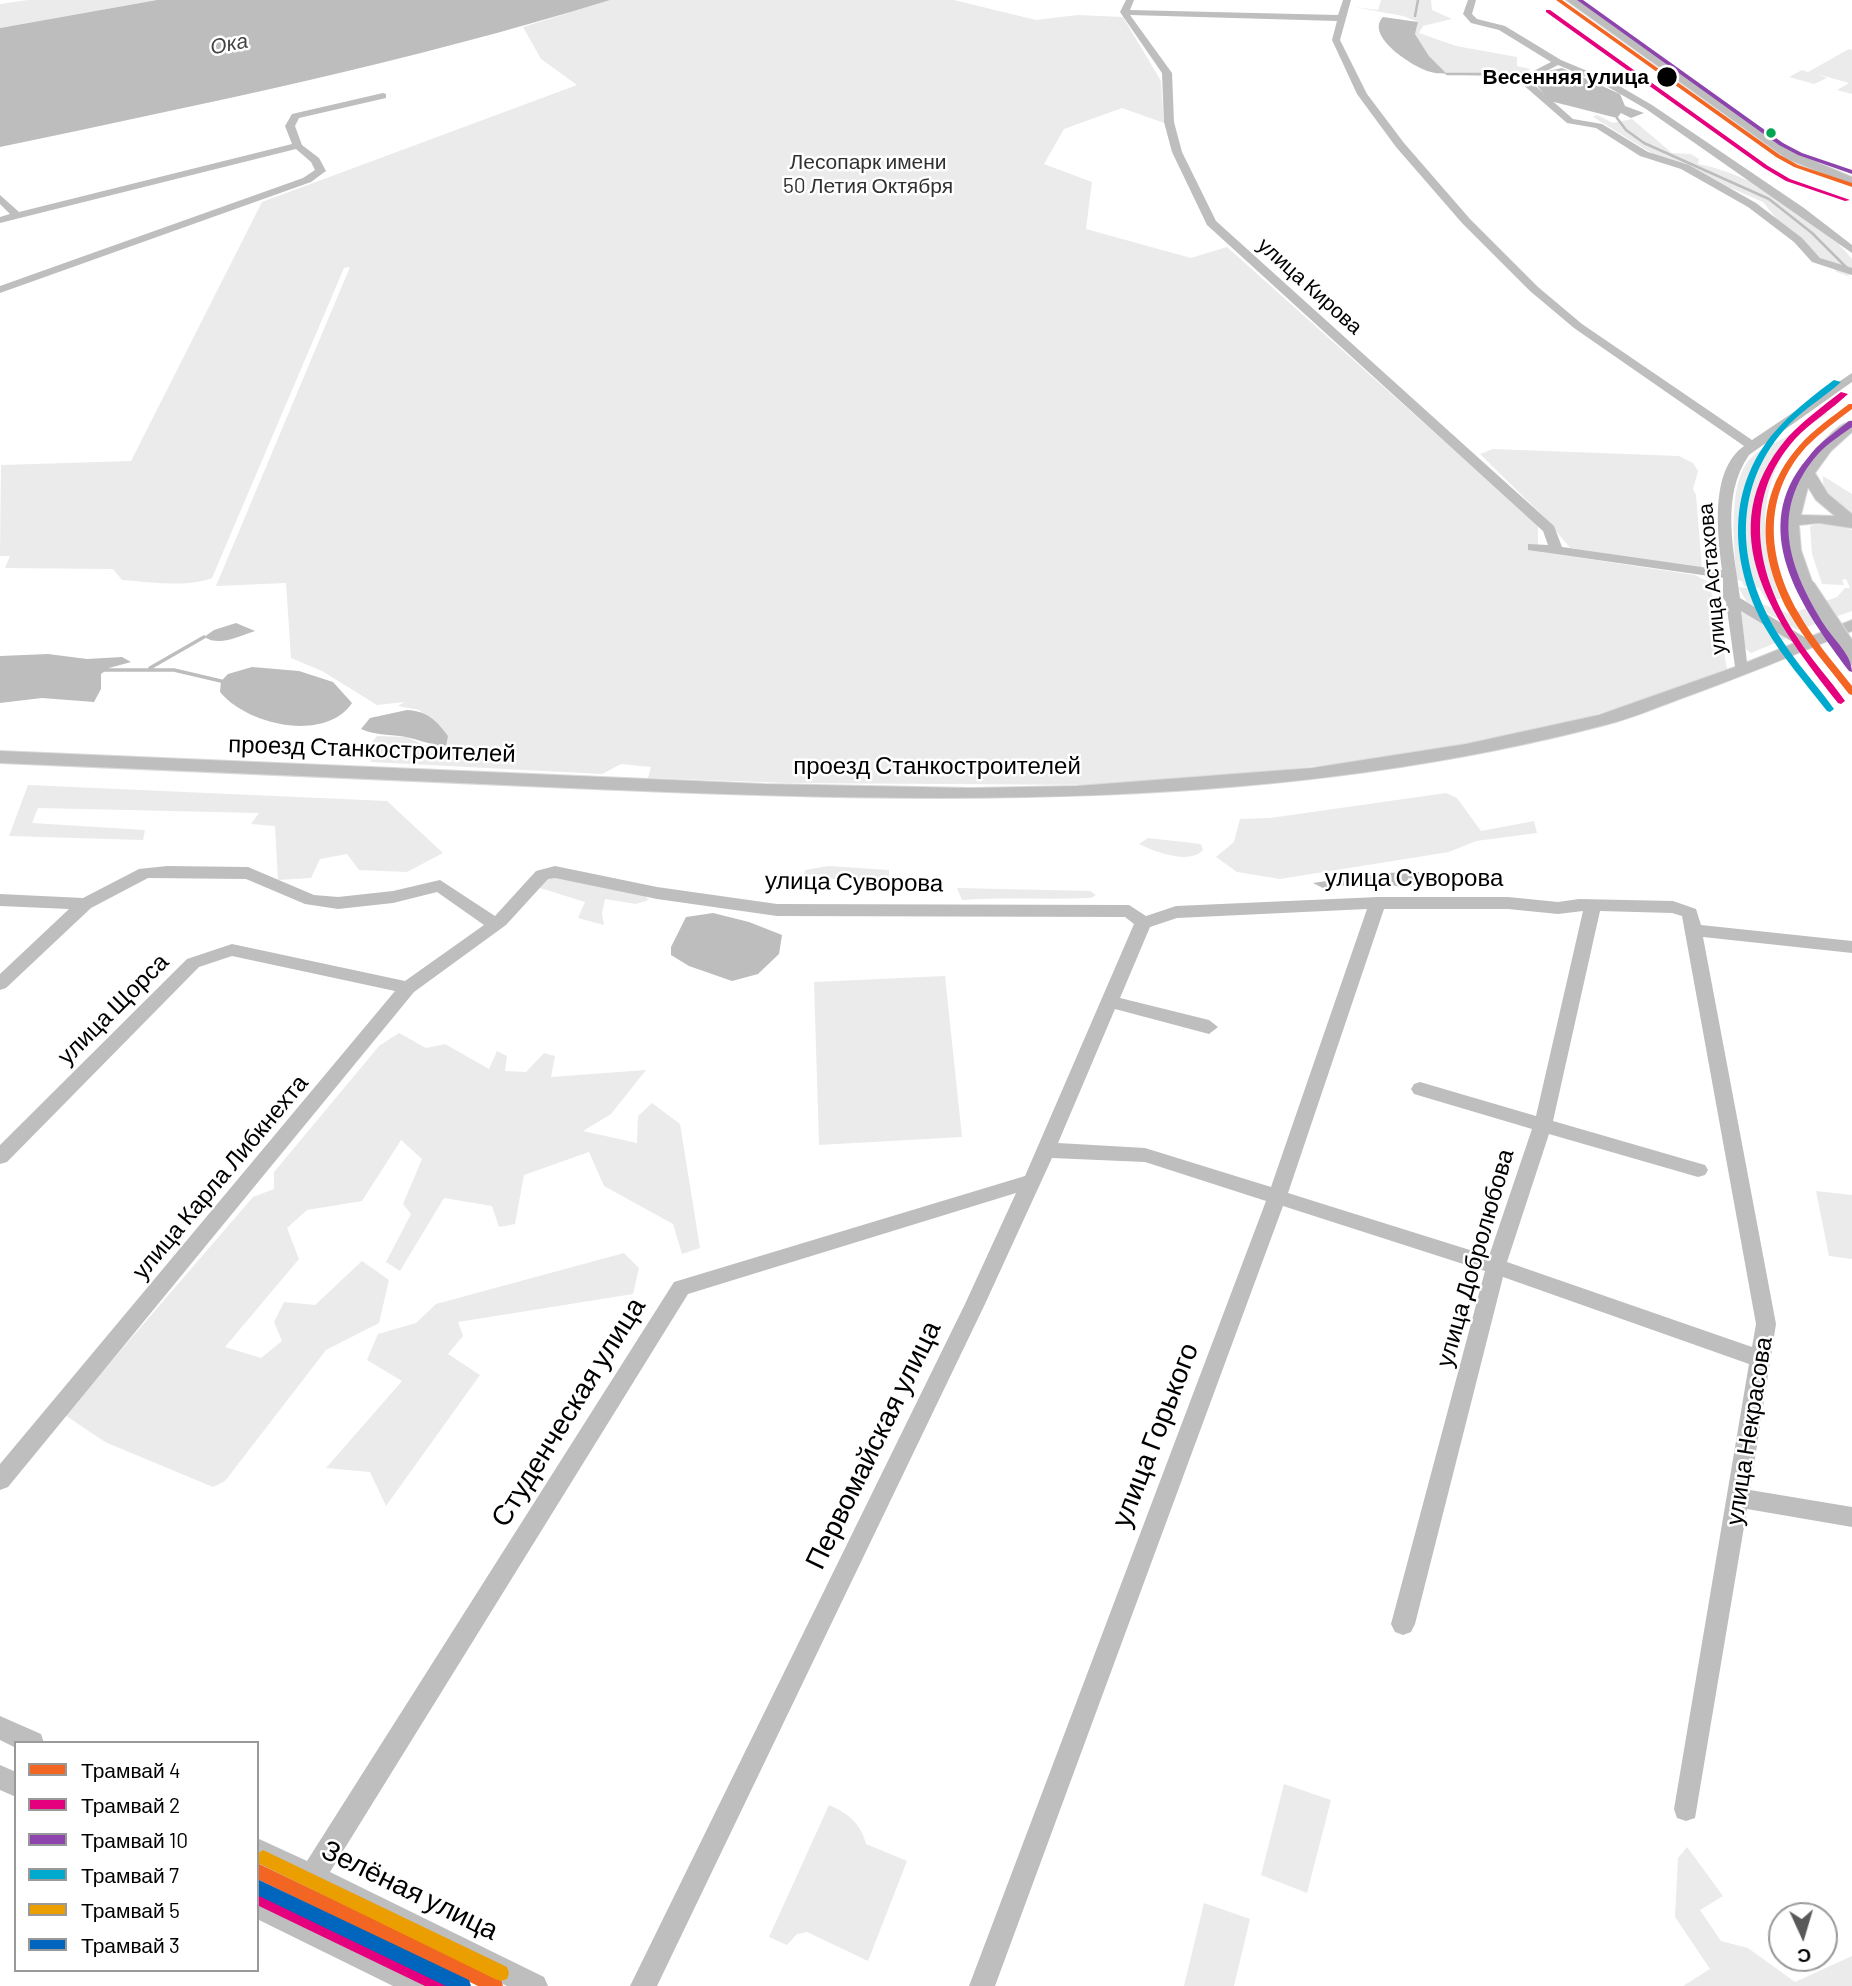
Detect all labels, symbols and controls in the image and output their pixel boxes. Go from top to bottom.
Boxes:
water label: Ока [208,28,250,60]
place label: Весенняя улица [1483,64,1649,90]
marker: Весенняя улица [1655,65,1679,89]
unlabelled marker [1764,126,1778,140]
park label: Лесопарк имени 50 Летия Октября [783,149,953,199]
street label: улица Кирова [1253,233,1367,339]
street label: улица Астахова [1693,502,1731,656]
street label: проезд Станкостроителей [228,730,516,768]
street label: проезд Станкостроителей [793,752,1081,780]
street label: улица Суворова [1325,864,1503,892]
street label: улица Суворова [765,866,943,898]
street label: улица Щорса [51,947,175,1071]
street label: улица Карла Либкнехта [126,1069,314,1285]
street label: улица Добролюбова [1430,1146,1520,1370]
street label: Студенческая улица [484,1291,652,1533]
street label: Первомайская улица [798,1315,948,1575]
street label: улица Некрасова [1720,1335,1778,1527]
street label: улица Горького [1104,1338,1206,1532]
legend [14,1741,259,1972]
text: Трамвай 4 [81,1757,181,1782]
text: Трамвай 2 [81,1792,180,1817]
text: Трамвай 10 [81,1827,188,1852]
street label: Зелёная улица [316,1833,504,1947]
text: Трамвай 7 [81,1862,179,1887]
text: Трамвай 5 [81,1897,180,1922]
north arrow [1768,1902,1838,1972]
text: Трамвай 3 [81,1932,180,1957]
text: С [1797,1945,1812,1968]

